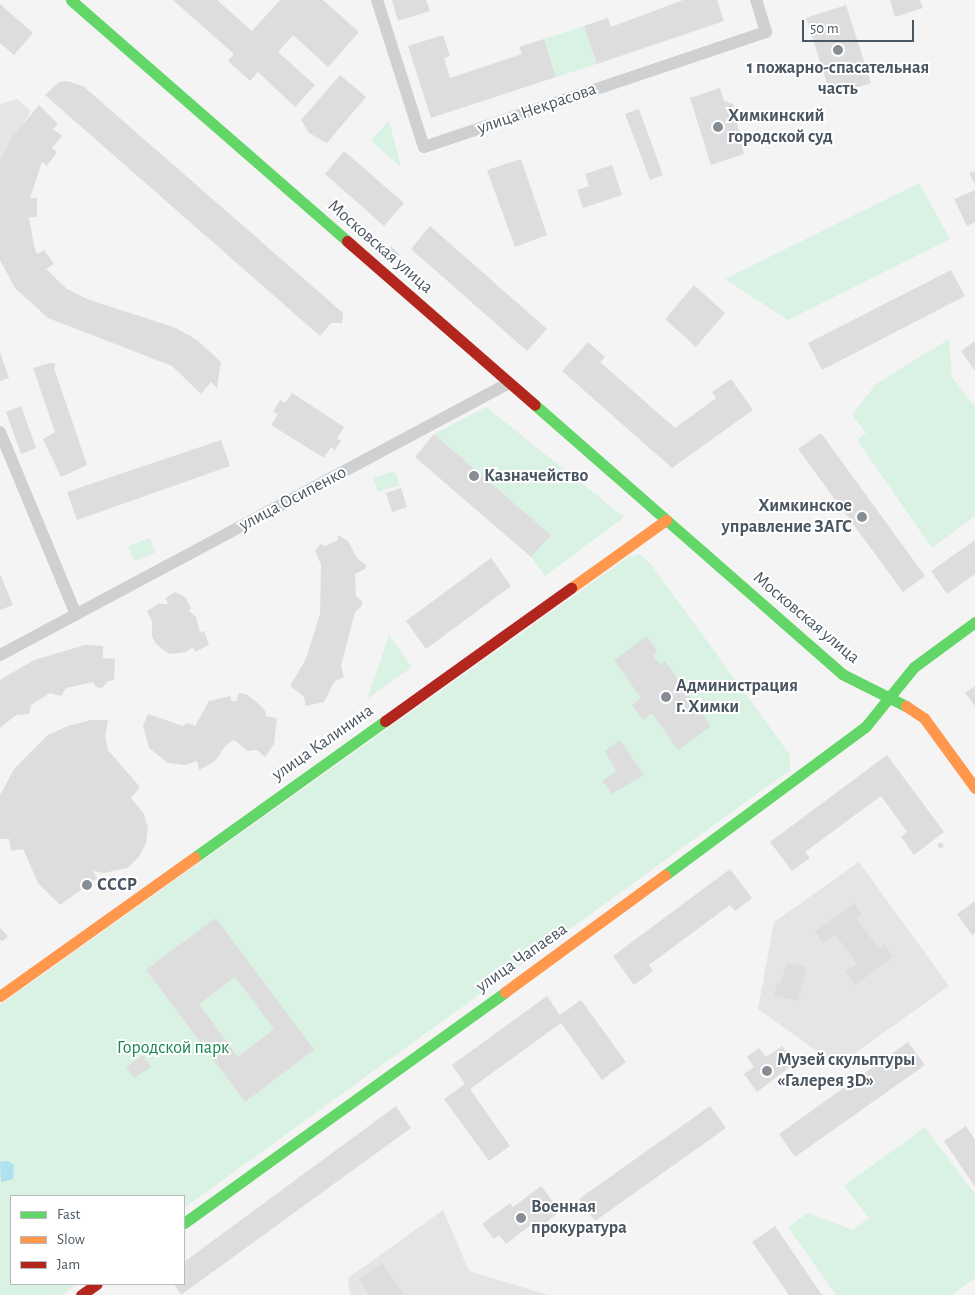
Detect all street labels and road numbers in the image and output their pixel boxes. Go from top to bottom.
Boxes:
street label: улица Некрасова [475,79,599,139]
street label: Московская улица [323,195,437,299]
street label: улица Осипенко [236,462,350,536]
street label: Московская улица [748,567,864,669]
street label: улица Калинина [268,700,378,786]
street label: улица Чапаева [472,919,572,997]

